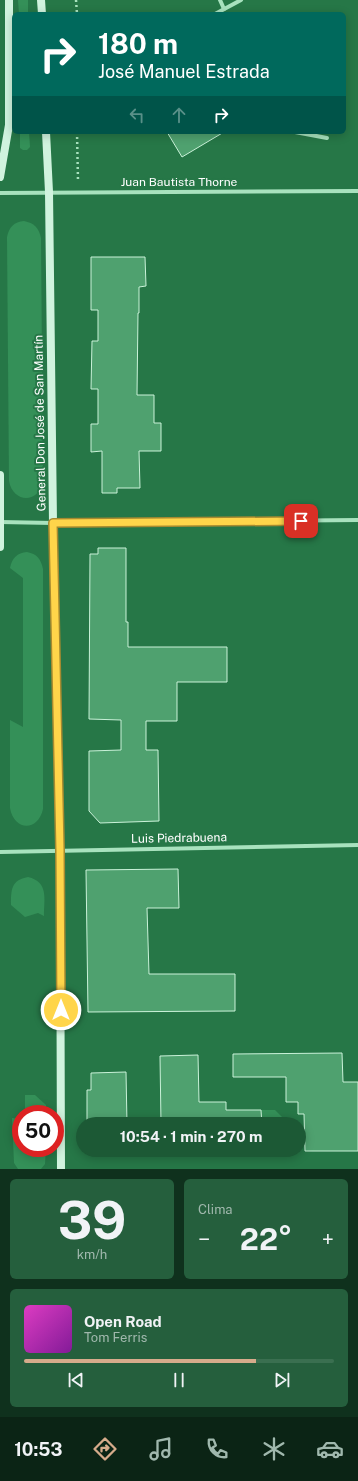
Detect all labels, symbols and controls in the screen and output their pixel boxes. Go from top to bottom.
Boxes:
text: 180 m [98,27,178,60]
icon: right [32,28,84,80]
text: José Manuel Estrada [98,61,270,82]
icon: left [126,104,148,126]
icon: ahead [168,104,190,126]
icon: right [210,104,232,126]
street label: Juan Bautista Thorne [121,175,238,189]
street label: General Don José de San Martín [31,335,49,511]
pin [284,504,318,538]
icon: arrive [290,510,312,532]
street label: Luis Piedrabuena [131,830,227,846]
position arrow [40,989,82,1031]
speed limit sign: 50 [12,1105,64,1157]
text: 10:54 · 1 min · 270 m [120,1128,262,1145]
text: 39 [58,1190,126,1251]
text: Clima [198,1202,233,1217]
text: 22° [240,1221,292,1257]
text: − [198,1226,210,1252]
text: + [322,1226,334,1252]
text: km/h [77,1247,107,1262]
text: Open Road [84,1313,162,1330]
text: Tom Ferris [84,1330,147,1345]
icon: previous [65,1369,87,1391]
icon: pause [168,1369,190,1391]
icon: next [271,1369,293,1391]
icon: directions [91,1435,119,1463]
icon: music [147,1435,175,1463]
icon: phone [203,1435,231,1463]
icon: climate [260,1435,288,1463]
icon: car [316,1435,344,1463]
text: 10:53 [14,1439,62,1460]

